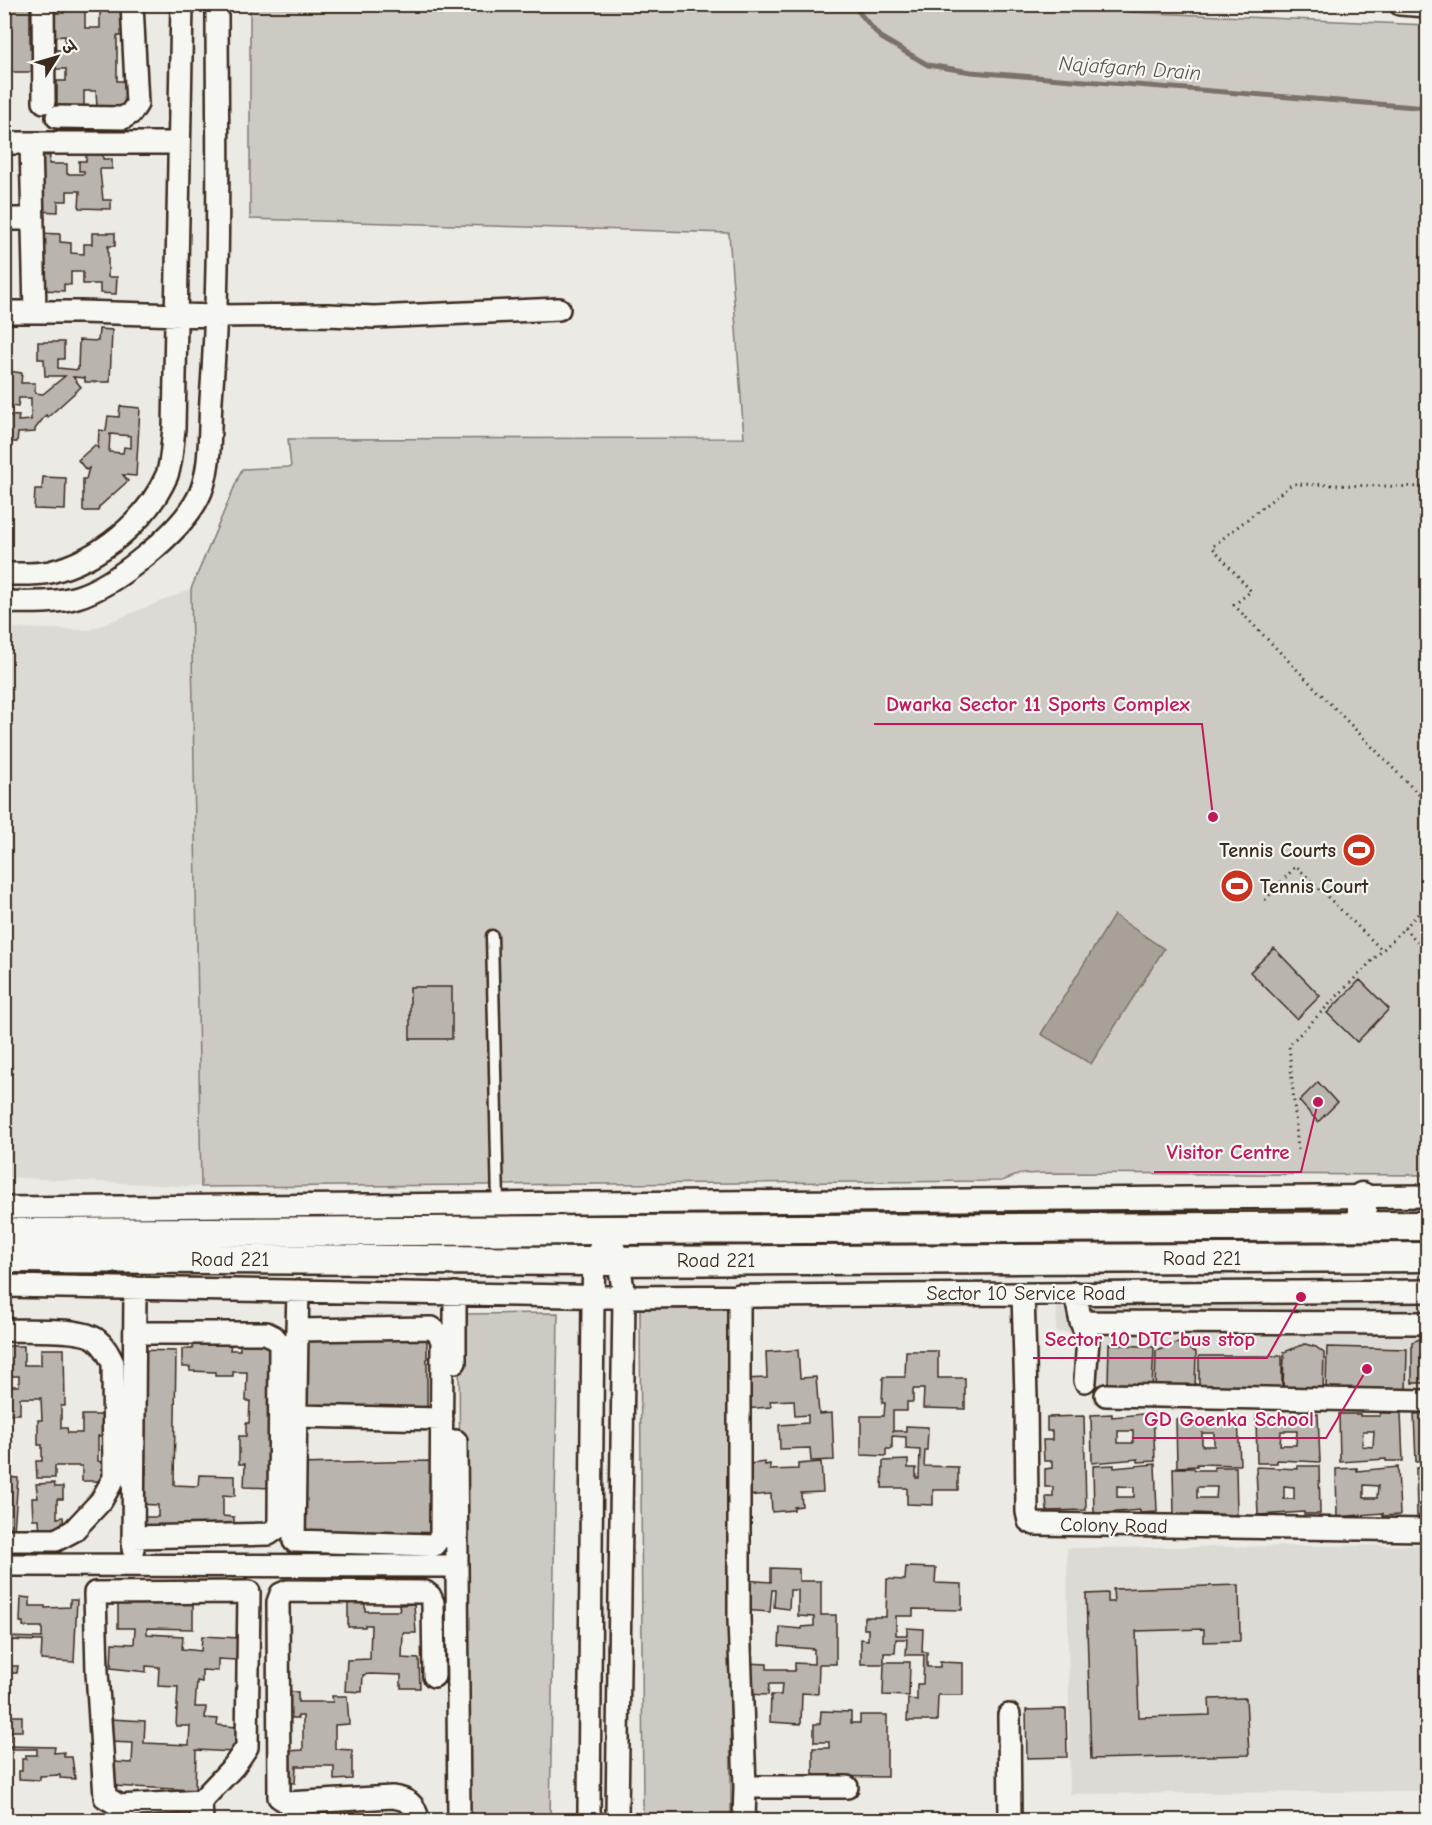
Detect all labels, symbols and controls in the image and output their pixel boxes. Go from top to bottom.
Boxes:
north arrow [27,27,87,87]
text: उ [57,37,79,59]
water label: Najafgarh Drain [1058,51,1202,85]
callout: Dwarka Sector 11 Sports Complex [874,685,1202,724]
text: Dwarka Sector 11 Sports Complex [886,692,1191,716]
sports icon: Tennis Courts [1341,832,1377,868]
place label: Tennis Courts [1219,839,1336,862]
sports icon: Tennis Court [1219,868,1255,904]
place label: Tennis Court [1260,875,1369,898]
callout: Visitor Centre [1154,1133,1301,1172]
text: Visitor Centre [1167,1140,1289,1164]
street label: Road 221 [1163,1247,1241,1270]
street label: Road 221 [191,1248,269,1271]
street label: Road 221 [677,1249,755,1272]
street label: Sector 10 Service Road [926,1282,1126,1305]
callout: Sector 10 DTC bus stop [1033,1319,1267,1358]
text: Sector 10 DTC bus stop [1045,1327,1255,1351]
callout: GD Goenka School [1132,1399,1326,1438]
text: GD Goenka School [1144,1407,1314,1431]
street label: Colony Road [1060,1513,1168,1538]

